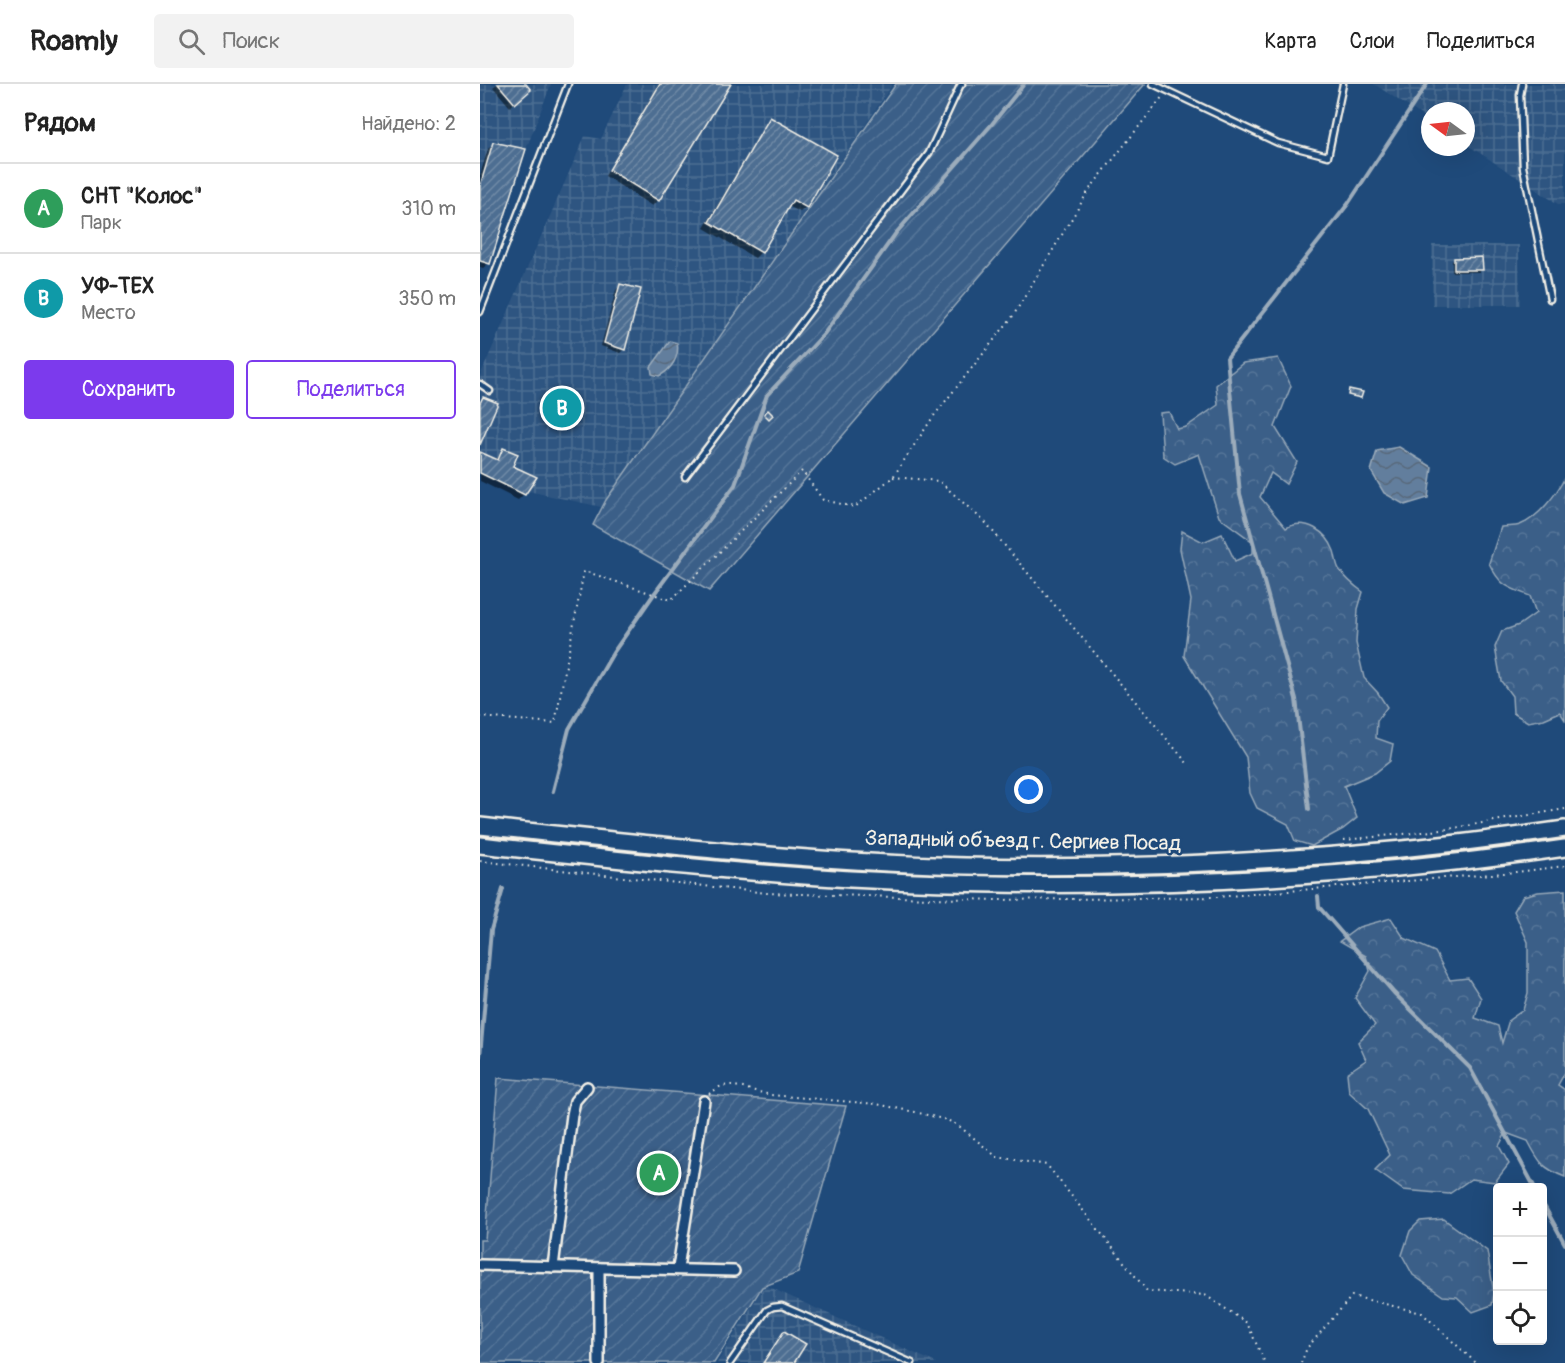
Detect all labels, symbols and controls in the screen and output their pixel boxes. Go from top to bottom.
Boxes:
search box [154,14,574,68]
text: Roamly [30,24,118,59]
icon: search [175,25,208,58]
text: Поиск [223,27,280,55]
text: Карта [1264,28,1316,55]
text: Слои [1349,28,1394,55]
text: Поделиться [1427,28,1535,55]
north arrow [1421,102,1475,156]
text: Рядом [24,107,96,139]
text: Найдено: 2 [361,111,456,136]
text: СНТ "Колос" [81,182,202,210]
text: A [37,196,50,221]
text: 310 m [401,196,456,221]
text: Парк [81,210,122,235]
text: УФ-ТЕХ [81,272,154,300]
text: B [38,286,49,311]
text: 350 m [398,286,456,311]
text: Место [81,300,136,325]
button: Сохранить [24,360,234,419]
button: Поделиться [246,360,456,419]
pin: B [542,386,581,430]
your location [1014,775,1043,804]
street label: Западный объезд г. Сергиев Посад [865,825,1182,857]
pin: A [640,1150,678,1196]
map controls [1493,1183,1547,1345]
button: + [1493,1183,1547,1237]
button: − [1493,1237,1547,1291]
button: locate [1493,1291,1547,1345]

